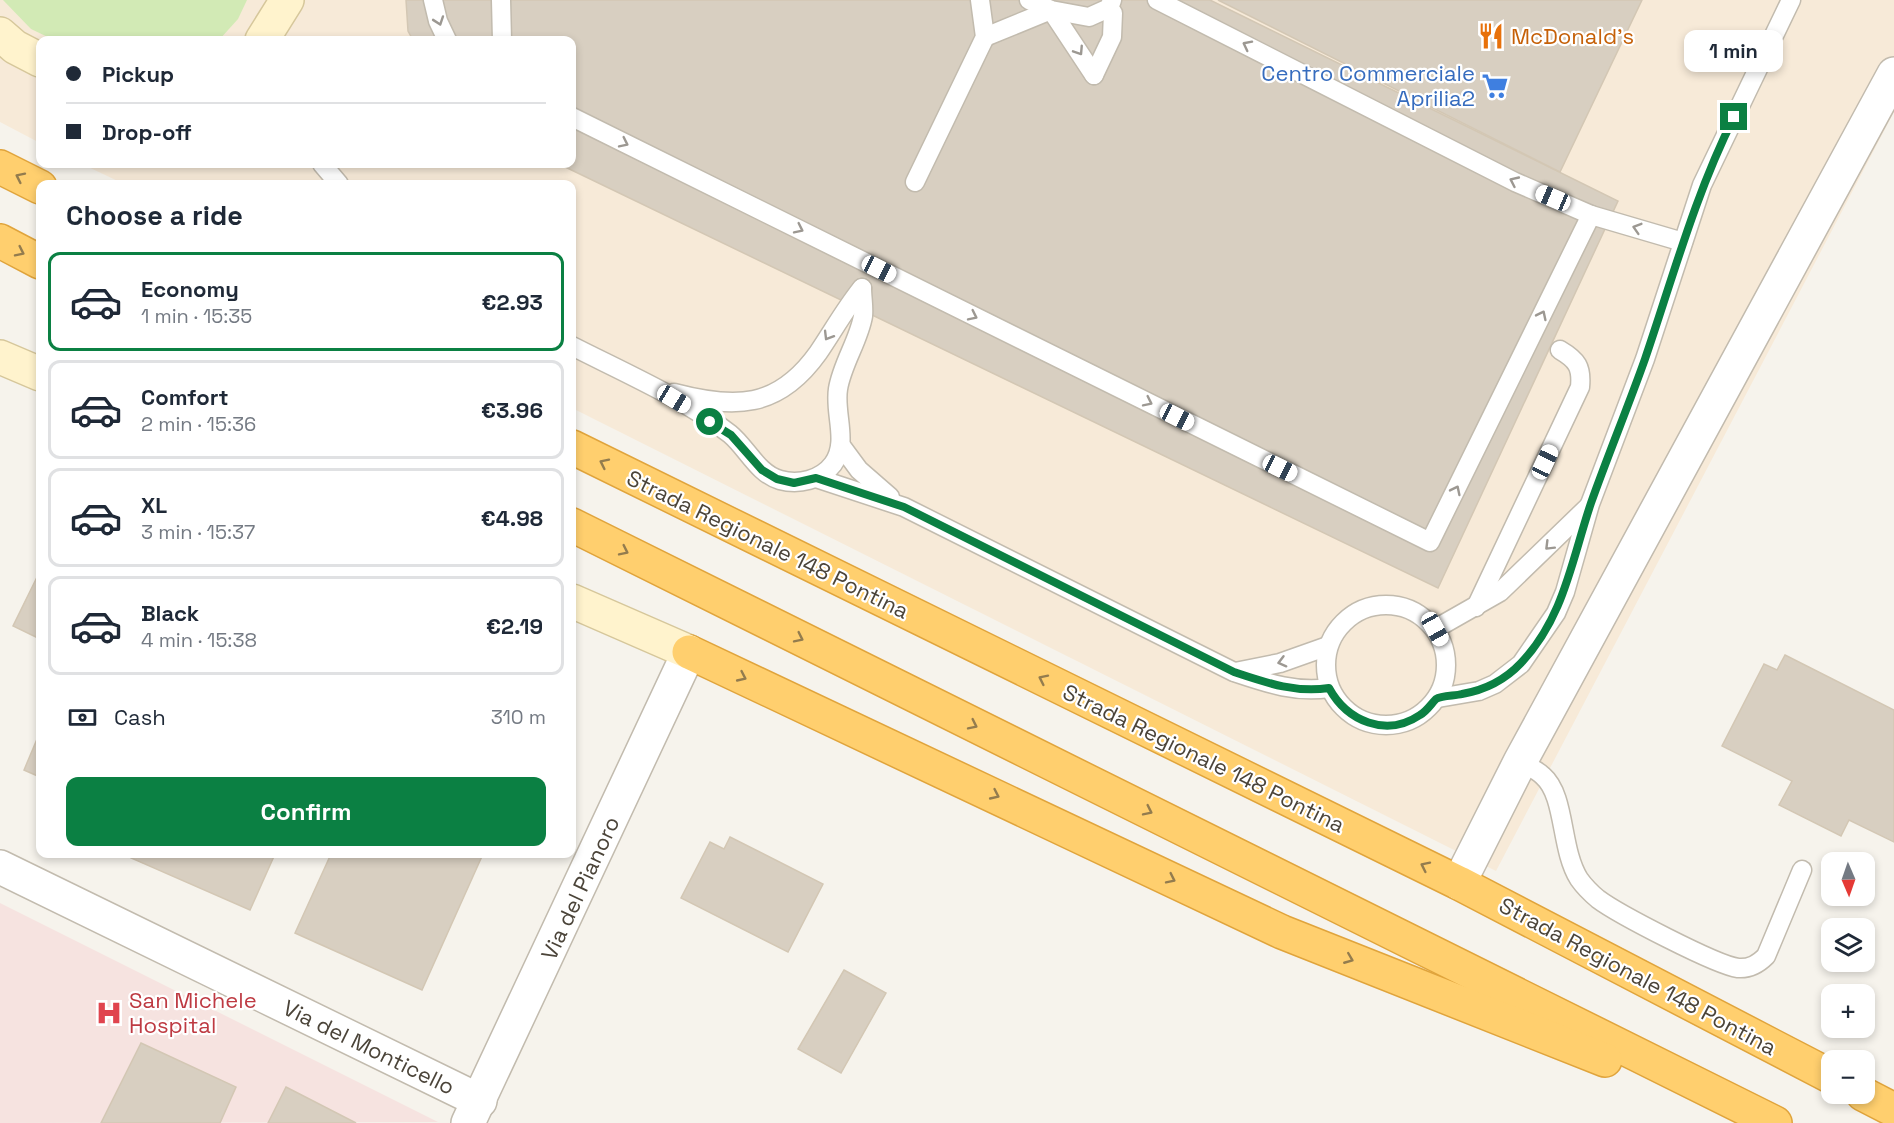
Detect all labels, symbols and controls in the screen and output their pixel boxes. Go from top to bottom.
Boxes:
one-way arrow [431,15,444,26]
restaurant icon: McDonald's [1476,21,1506,51]
place label: McDonald's [1511,22,1634,50]
callout: 1 min [1684,30,1784,72]
text: 1 min [1709,38,1758,64]
one-way arrow [1242,41,1253,53]
one-way arrow [1071,45,1082,56]
place label: Centro Commerciale Aprilia2 [1261,59,1475,112]
text: Pickup [102,60,174,88]
supermarket icon: Centro Commerciale Aprilia2 [1480,71,1510,101]
route end [1720,103,1747,130]
text: Drop-off [102,118,192,146]
one-way arrow [618,135,629,147]
one-way arrow [16,173,27,184]
one-way arrow [1510,177,1521,189]
car [1533,183,1573,213]
text: Choose a ride [66,198,243,233]
one-way arrow [792,222,803,234]
one-way arrow [1632,223,1643,235]
one-way arrow [14,244,25,256]
car [859,253,899,285]
icon: car [69,275,123,329]
text: Economy [141,275,239,303]
text: €2.93 [482,288,543,316]
text: 1 min · 15:35 [141,303,252,329]
one-way arrow [967,308,978,320]
one-way arrow [1534,310,1546,321]
one-way arrow [824,330,835,340]
car [654,382,694,416]
icon: car [69,383,123,437]
text: Comfort [141,383,229,411]
one-way arrow [1142,395,1153,407]
text: €3.96 [481,396,543,424]
car [1157,401,1197,433]
route start [696,408,723,435]
text: 2 min · 15:36 [141,411,256,437]
car [1529,442,1561,482]
car [1260,452,1300,484]
one-way arrow [599,459,610,471]
street label: Strada Regionale 148 Pontina [622,463,914,625]
one-way arrow [1448,485,1460,496]
icon: car [69,491,123,545]
text: XL [141,491,167,519]
text: €4.98 [481,504,543,532]
text: 3 min · 15:37 [141,519,255,545]
one-way arrow [1546,538,1557,549]
one-way arrow [617,544,628,556]
icon: car [69,599,123,653]
text: Black [141,599,199,627]
car [1418,609,1452,649]
text: €2.19 [486,612,543,640]
text: 4 min · 15:38 [141,627,257,653]
one-way arrow [792,631,803,642]
one-way arrow [1277,655,1288,667]
one-way arrow [736,669,747,681]
one-way arrow [1038,674,1049,686]
street label: Strada Regionale 148 Pontina [1058,677,1350,839]
icon: cash [66,701,99,734]
text: Cash [114,703,166,731]
text: 310 m [491,704,546,730]
one-way arrow [967,717,978,729]
button: Confirm [66,777,546,846]
one-way arrow [988,788,999,800]
one-way arrow [1141,804,1152,816]
street label: Via del Pianoro [534,812,626,964]
north arrow [1821,852,1875,906]
map controls [1821,852,1875,1104]
one-way arrow [1421,862,1432,874]
one-way arrow [1165,872,1176,884]
street label: Strada Regionale 148 Pontina [1494,891,1782,1061]
button: layers [1821,918,1875,972]
one-way arrow [1343,952,1354,964]
button: + [1821,984,1875,1038]
place label: San Michele Hospital [129,986,257,1039]
street label: Via del Monticello [279,993,459,1101]
hospital icon: San Michele Hospital [94,998,124,1028]
button: − [1821,1050,1875,1104]

